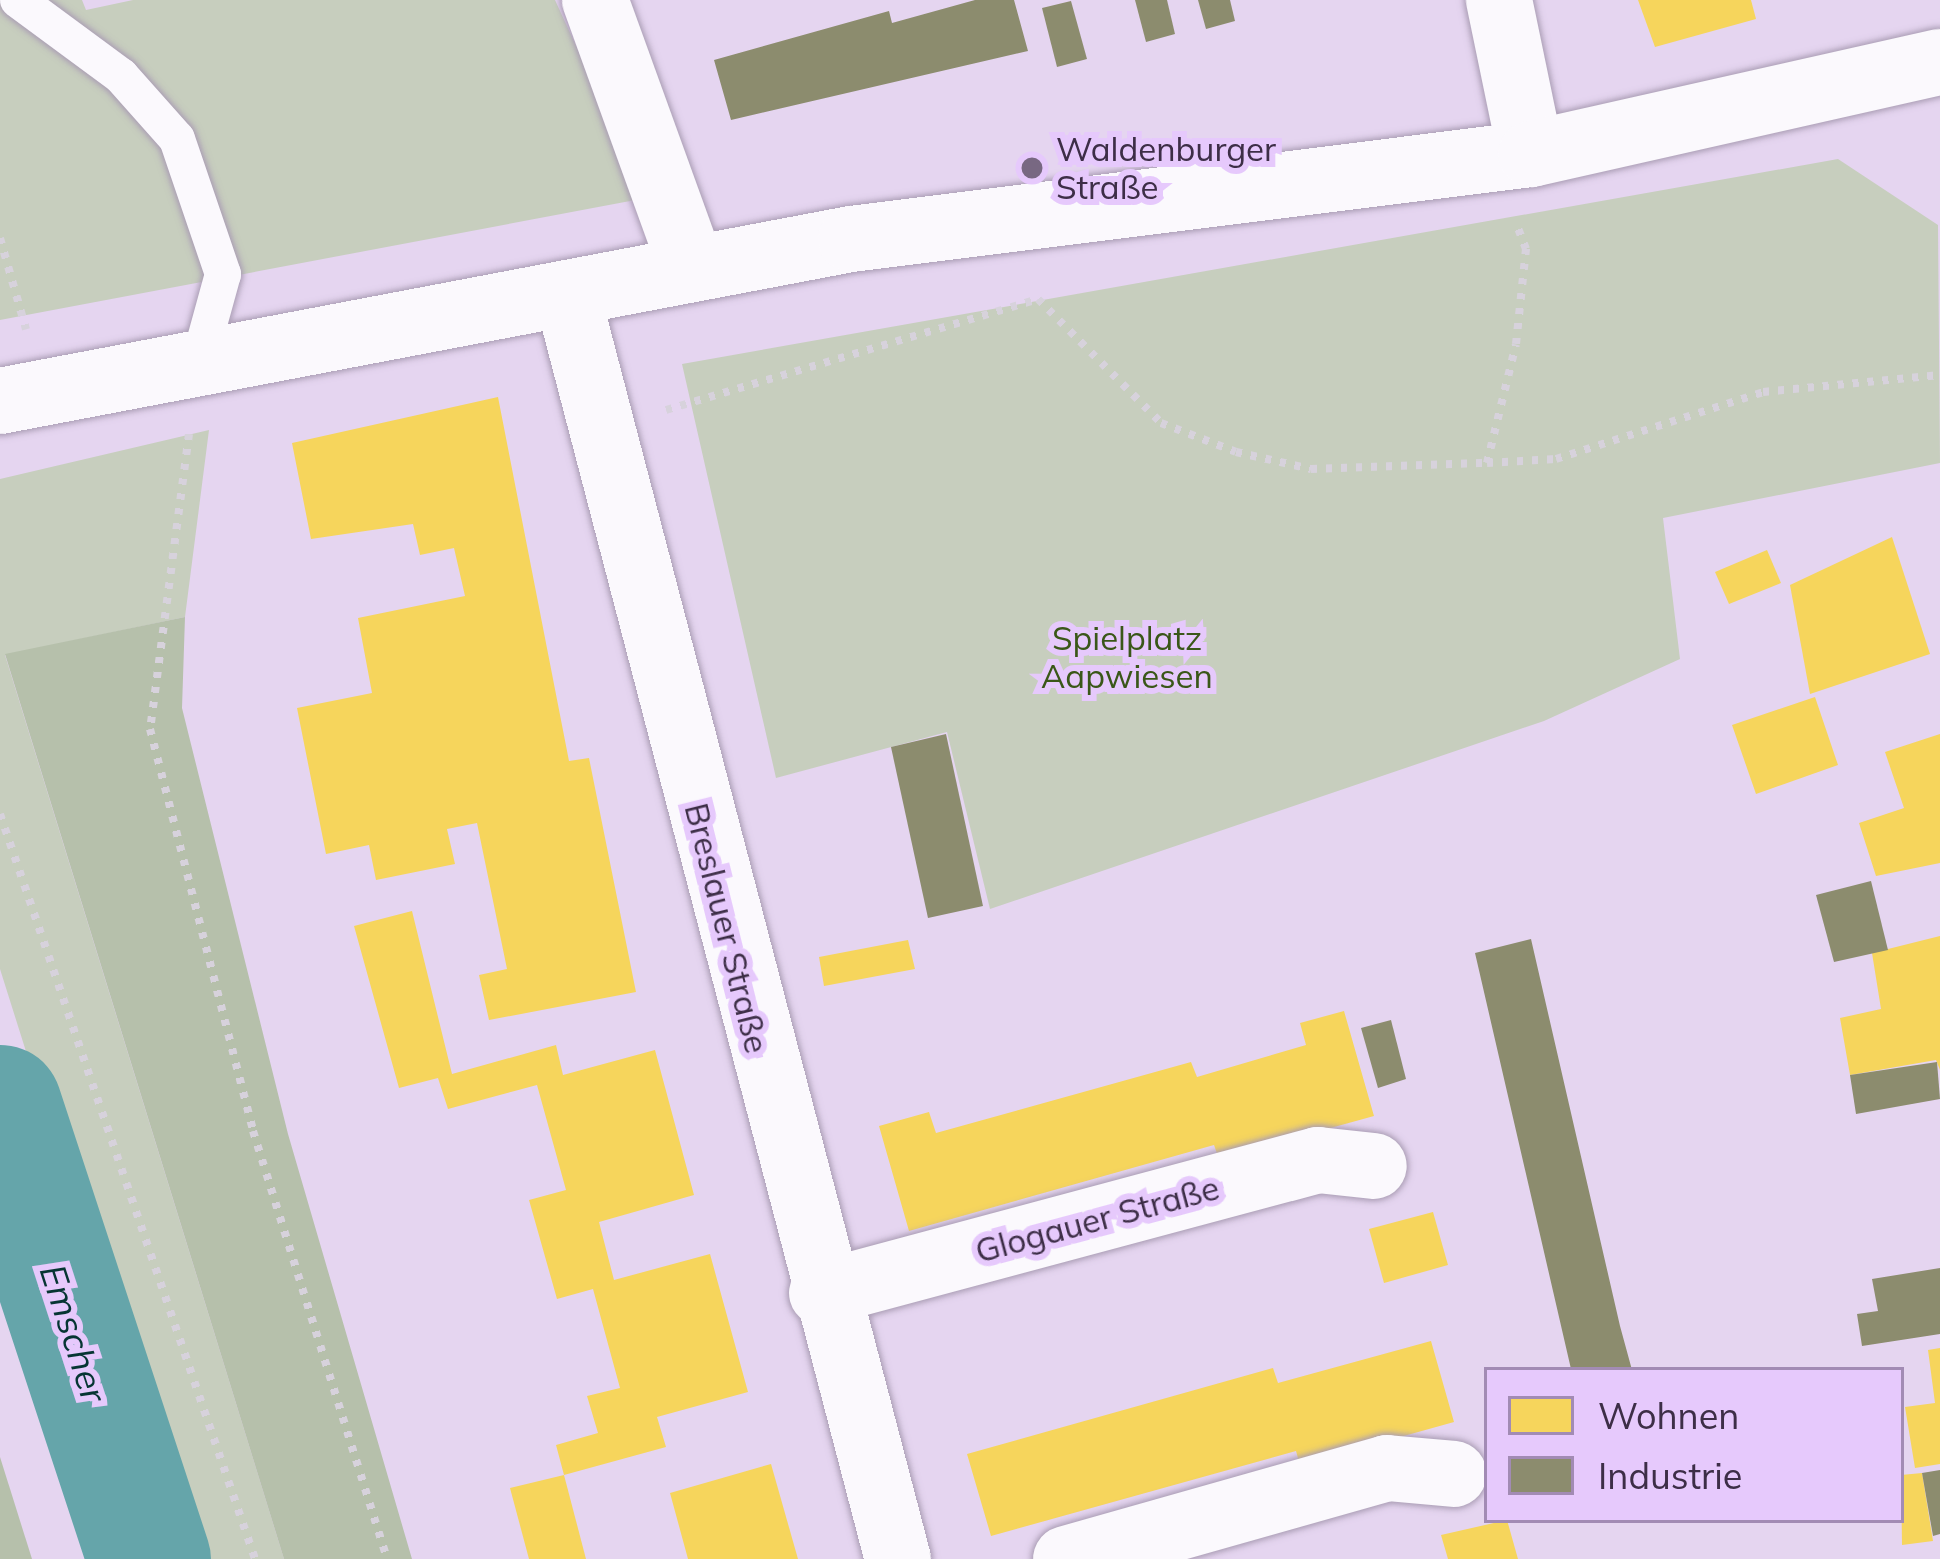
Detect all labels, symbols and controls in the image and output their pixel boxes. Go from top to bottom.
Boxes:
place label: Waldenburger Straße [1056,129,1276,207]
marker: Waldenburger Straße [1019,155,1045,181]
park label: Spielplatz Aapwiesen [1041,618,1213,696]
street label: Breslauer Straße [677,799,777,1057]
street label: Glogauer Straße [971,1167,1223,1271]
water label: Emscher [31,1259,117,1407]
legend [1484,1367,1904,1523]
text: Wohnen [1598,1393,1739,1438]
text: Industrie [1598,1453,1742,1498]

